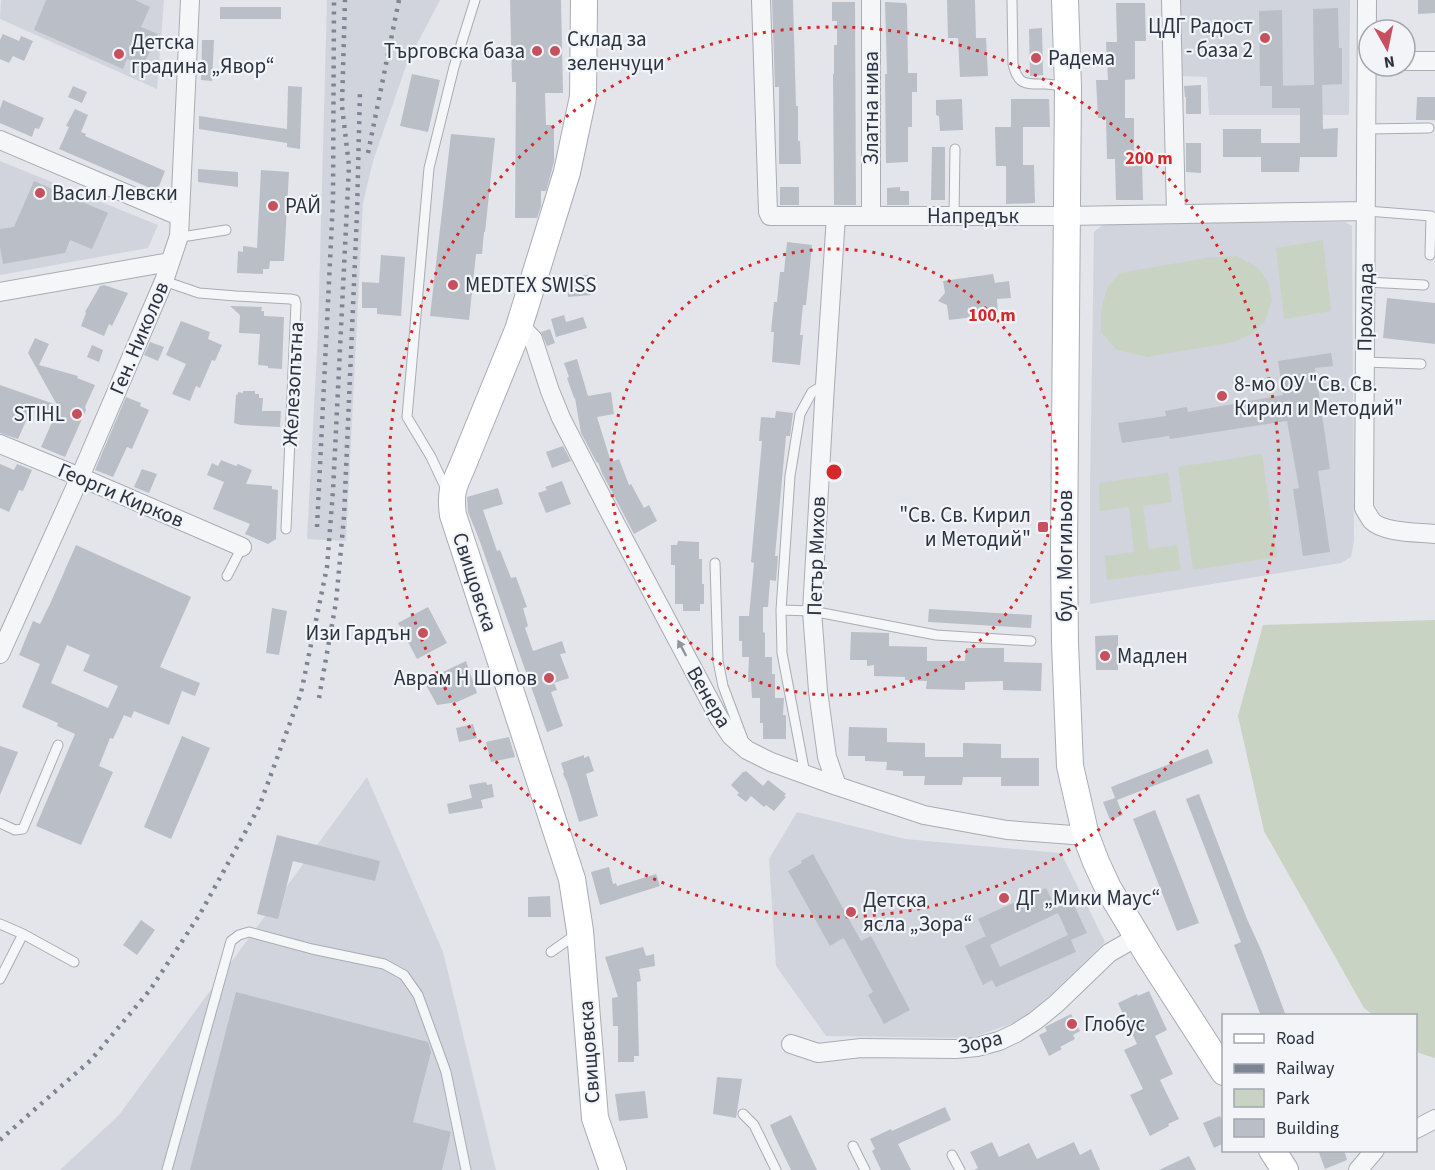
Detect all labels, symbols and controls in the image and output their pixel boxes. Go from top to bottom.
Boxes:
place label: ЦДГ Радост - база 2 [1148,11,1253,65]
north arrow [1357,18,1417,78]
place label: Склад за зеленчуци [567,24,665,78]
place label: Детска градина „Явор“ [131,27,275,81]
marker: ЦДГ Радост - база 2 [1258,31,1272,45]
place label: Търговска база [384,36,525,66]
place label: Радема [1048,43,1115,73]
marker: Търговска база [530,44,544,58]
marker: Склад за зеленчуци [548,44,562,58]
marker: Детска градина „Явор“ [112,47,126,61]
text: N [1382,50,1396,74]
street label: Златна нива [856,51,886,165]
marker: Радема [1029,51,1043,65]
text: 200 m [1125,146,1173,171]
place label: Васил Левски [52,178,178,208]
marker: Васил Левски [33,186,47,200]
place label: РАЙ [285,191,321,221]
marker: РАЙ [266,199,280,213]
street label: Напредък [927,201,1019,231]
street label: Прохлада [1349,262,1381,352]
place label: MEDTEX SWISS [465,270,596,300]
street label: Ген. Николов [102,277,176,399]
marker: MEDTEX SWISS [446,278,460,292]
text: 100 m [968,303,1016,328]
street label: Железопътна [275,321,311,447]
place label: 8-мо ОУ "Св. Св. Кирил и Методий" [1234,369,1403,423]
marker: 8-мо ОУ "Св. Св. Кирил и Методий" [1215,389,1229,403]
place label: STIHL [14,399,65,429]
marker: STIHL [70,407,84,421]
street label: Георги Кирков [53,455,189,535]
centre of rings [824,462,844,482]
street label: бул. Могильов [1050,490,1080,622]
street label: Петър Михов [799,496,833,616]
place label: "Св. Св. Кирил и Методий" [899,500,1031,554]
marker: "Св. Св. Кирил и Методий" [1036,520,1050,534]
street label: Свищовска [445,528,505,636]
place label: Изи Гардън [306,618,411,648]
marker: Изи Гардън [416,626,430,640]
one-way arrow [677,640,687,657]
place label: Мадлен [1117,641,1188,671]
marker: Мадлен [1098,649,1112,663]
street label: Венера [679,661,739,733]
place label: Аврам Н Шопов [394,663,537,693]
marker: Аврам Н Шопов [542,671,556,685]
place label: ДГ „Мики Маус“ [1016,883,1161,913]
place label: Детска ясла „Зора“ [863,885,972,939]
marker: ДГ „Мики Маус“ [997,891,1011,905]
marker: Детска ясла „Зора“ [844,905,858,919]
street label: Свищовска [570,1000,608,1104]
place label: Глобус [1084,1009,1146,1039]
legend [1222,1014,1417,1152]
marker: Глобус [1065,1017,1079,1031]
street label: Зора [955,1022,1005,1062]
text: Road [1276,1026,1315,1051]
text: Railway [1276,1056,1335,1081]
text: Park [1276,1086,1310,1111]
text: Building [1276,1116,1339,1141]

